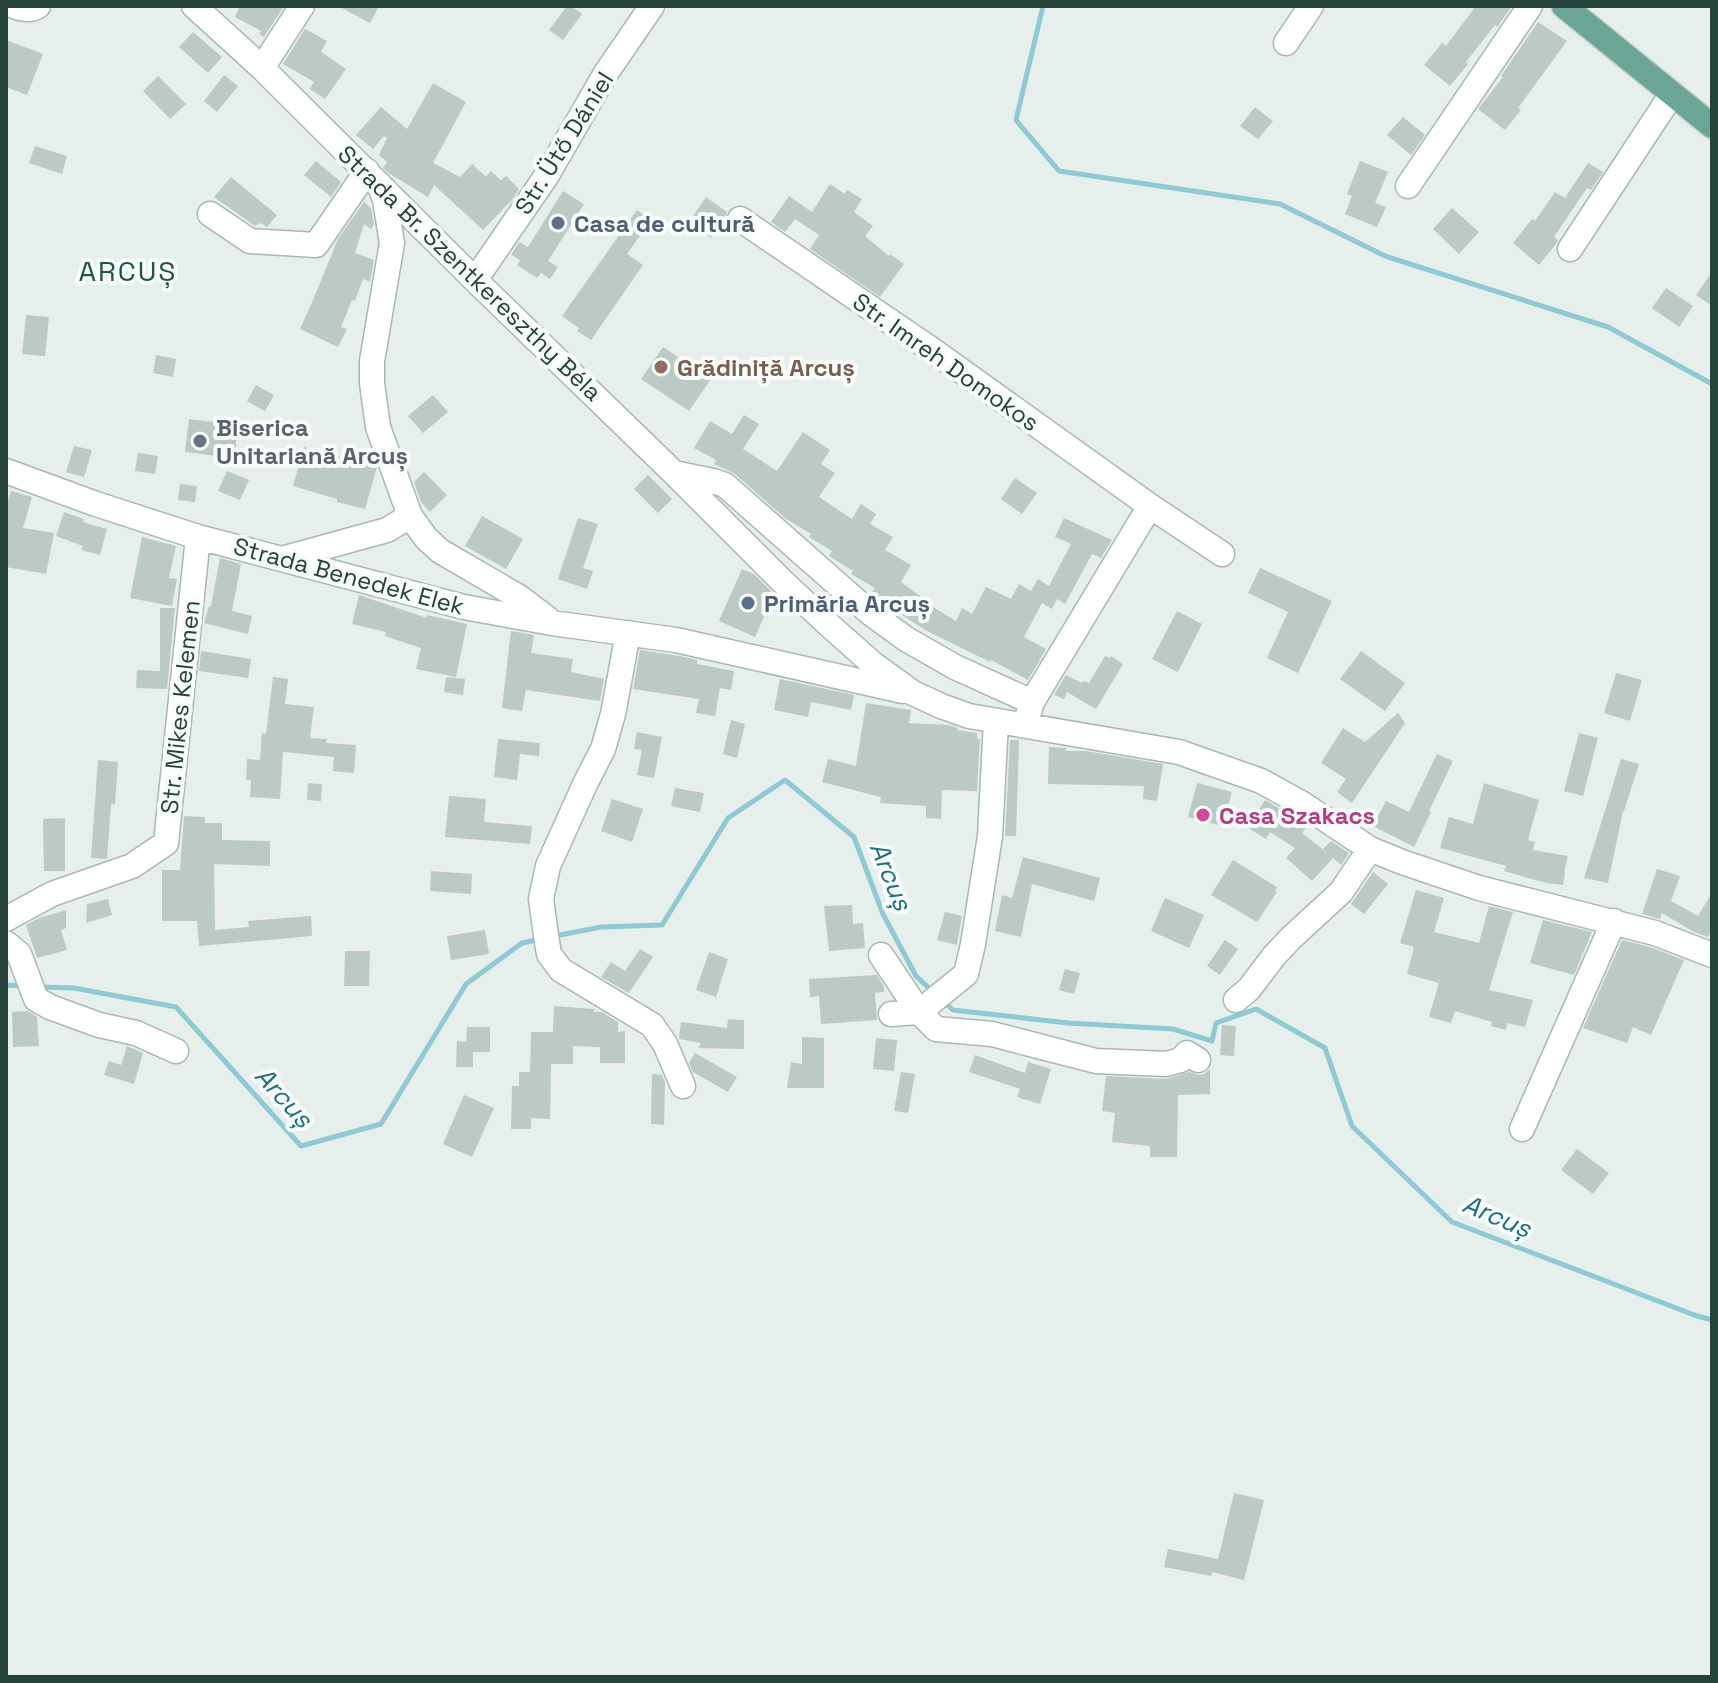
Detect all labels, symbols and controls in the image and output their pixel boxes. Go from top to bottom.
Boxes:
street label: Str. Ütő Dániel [508,66,620,220]
street label: Strada Br. Szentkereszthy Béla [332,139,609,408]
place label: Casa de cultură [574,208,755,239]
marker: Casa de cultură [549,214,567,232]
district label: ARCUȘ [78,253,178,289]
street label: Str. Imreh Domokos [847,286,1045,438]
place label: Grădiniță Arcuș [677,352,855,384]
marker: Grădiniță Arcuș [652,358,670,376]
place label: Biserica Unitariană Arcuș [216,412,408,472]
marker: Biserica Unitariană Arcuș [191,432,209,450]
street label: Strada Benedek Elek [230,530,468,622]
place label: Primăria Arcuș [764,588,930,620]
marker: Primăria Arcuș [739,594,757,612]
street label: Str. Mikes Kelemen [153,599,207,815]
place label: Casa Szakacs [1219,800,1375,831]
marker: Casa Szakacs [1194,806,1212,824]
water label: Arcuș [862,837,921,916]
water label: Arcuș [248,1059,321,1136]
water label: Arcuș [1458,1187,1537,1246]

